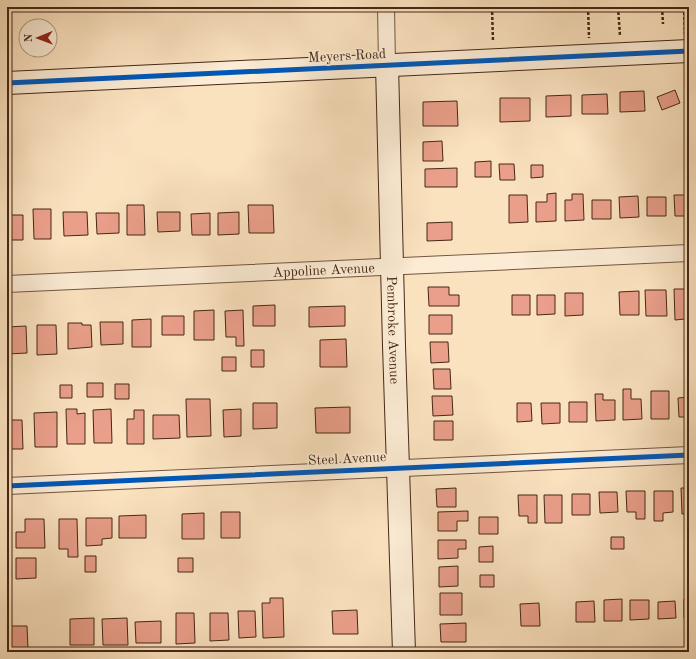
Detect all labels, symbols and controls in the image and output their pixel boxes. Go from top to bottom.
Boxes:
north arrow [18,18,58,58]
text: N [24,33,35,42]
street label: Meyers Road [308,47,387,65]
street label: Appoline Avenue [272,261,375,280]
street label: Pembroke Avenue [384,276,401,384]
street label: Steel Avenue [307,450,387,468]

